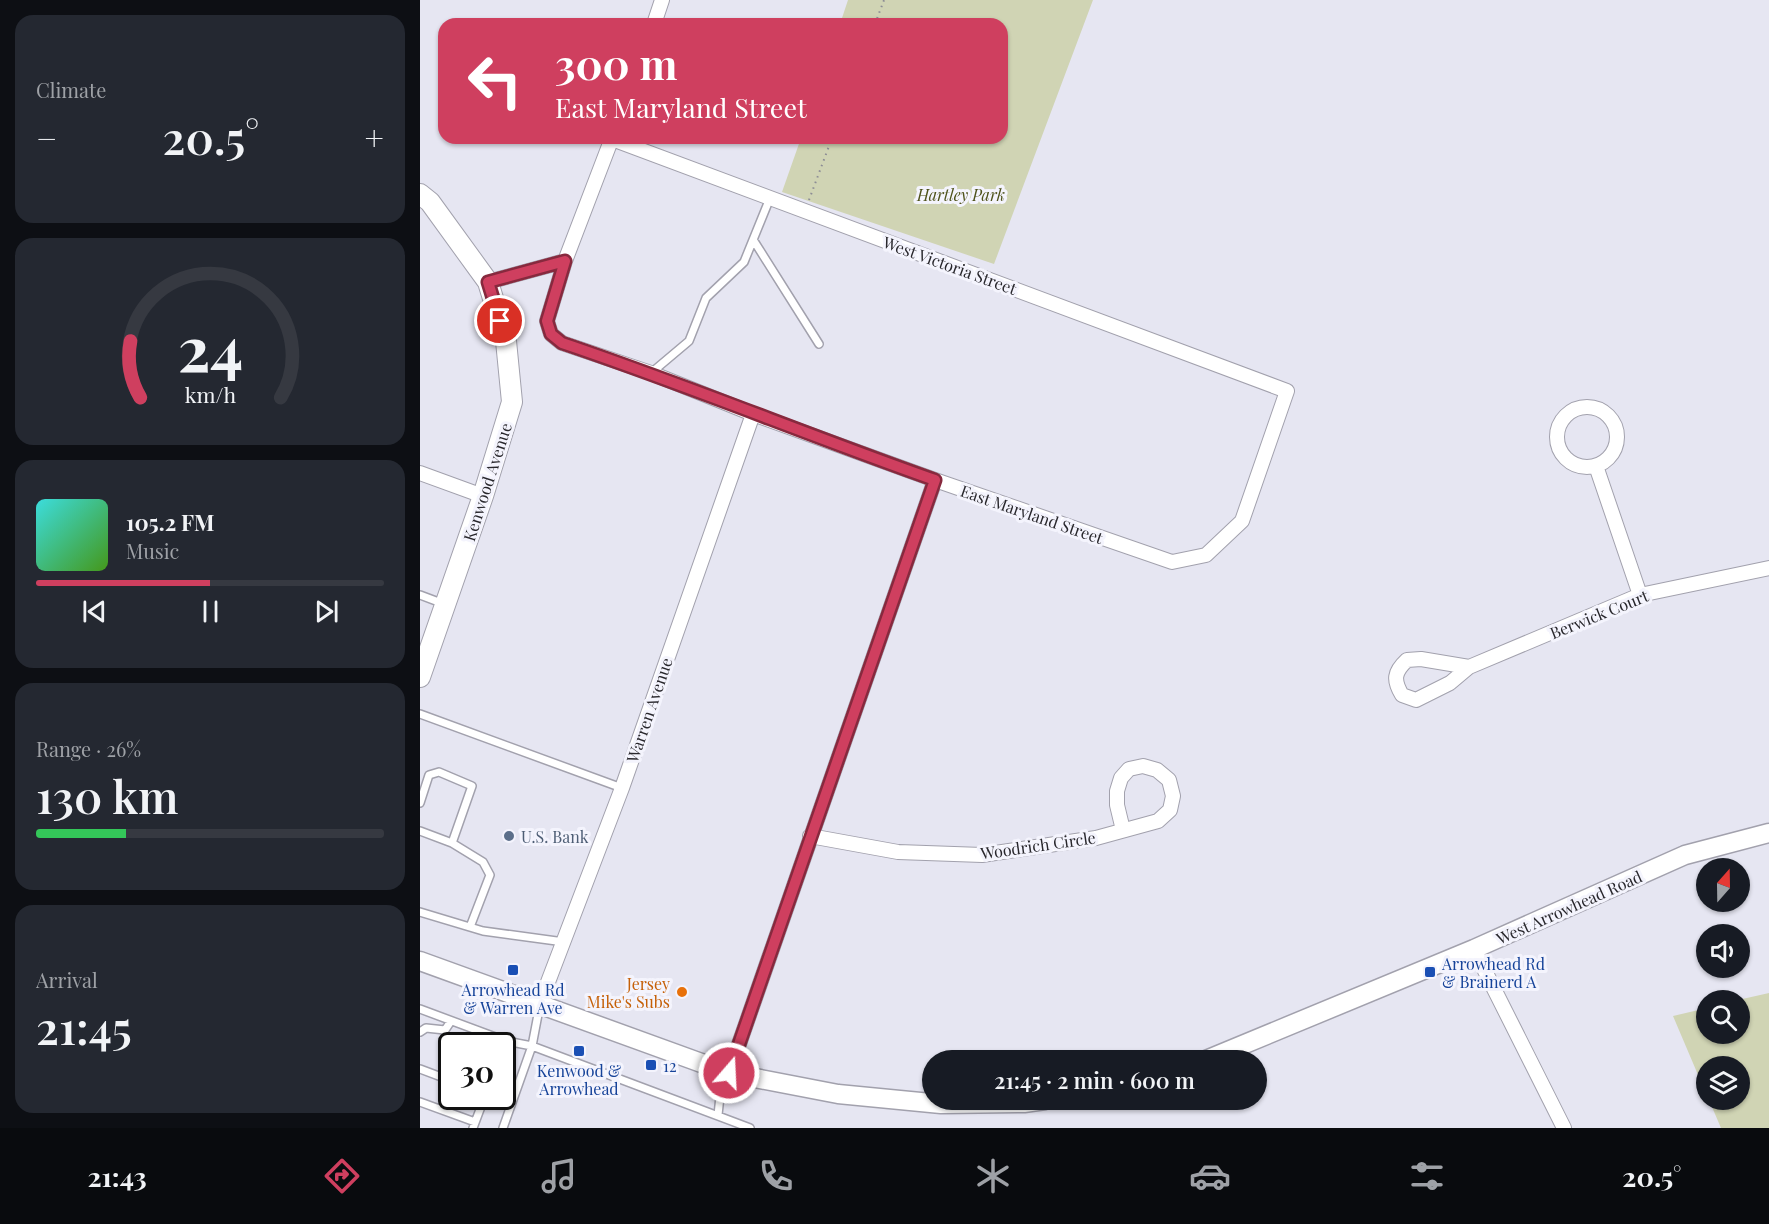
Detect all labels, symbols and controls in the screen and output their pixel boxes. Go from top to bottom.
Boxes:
text: 300 m [555,35,677,91]
icon: left [456,42,534,120]
text: Climate [36,76,106,103]
text: East Maryland Street [555,89,807,125]
text: 20.5° [163,106,259,166]
text: − [36,115,57,159]
text: + [365,115,384,159]
park label: Hartley Park [916,184,1005,205]
street label: West Victoria Street [879,231,1020,299]
pin [474,295,525,346]
icon: arrive [483,304,516,337]
text: 24 [177,305,243,389]
text: km/h [184,381,236,409]
street label: Kenwood Avenue [458,420,516,544]
street label: East Maryland Street [958,480,1106,548]
text: 105.2 FM [126,507,214,537]
text: Music [126,537,179,564]
street label: Berwick Court [1547,585,1652,643]
icon: previous [78,595,111,628]
icon: pause [194,595,227,628]
icon: next [310,595,343,628]
street label: Warren Avenue [621,655,677,766]
text: Range · 26% [36,735,141,762]
text: 130 km [36,765,179,825]
place label: U.S. Bank [521,826,589,847]
street label: Woodrich Circle [978,827,1097,864]
marker: U.S. Bank [502,829,516,843]
north arrow [1696,858,1750,912]
map controls [1696,858,1750,1110]
street label: West Arrowhead Road [1492,865,1645,949]
button: sound [1696,924,1750,978]
place label: Arrowhead Rd & Brainerd A [1441,953,1545,992]
marker: Arrowhead Rd & Warren Ave [506,963,520,977]
marker: Arrowhead Rd & Brainerd A [1423,965,1437,979]
text: Arrival [36,966,98,993]
place label: Jersey Mike's Subs [587,973,670,1012]
place label: Arrowhead Rd & Warren Ave [461,979,565,1018]
marker: Jersey Mike's Subs [675,985,689,999]
button: search [1696,990,1750,1044]
text: 21:45 [36,996,132,1056]
speed limit sign: 30 [438,1032,516,1110]
position arrow [697,1041,761,1105]
marker: Kenwood & Arrowhead [572,1044,586,1058]
place label: 12 [663,1055,677,1076]
button: layers [1696,1056,1750,1110]
marker: 12 [644,1058,658,1072]
place label: Kenwood & Arrowhead [537,1060,622,1099]
text: 21:45 · 2 min · 600 m [994,1065,1195,1095]
icon: directions [321,1155,363,1197]
icon: music [538,1155,580,1197]
icon: phone [755,1155,797,1197]
icon: climate [972,1155,1014,1197]
icon: car [1189,1155,1231,1197]
icon: filters [1406,1155,1448,1197]
text: 21:43 [87,1158,147,1194]
text: 20.5° [1622,1158,1682,1194]

